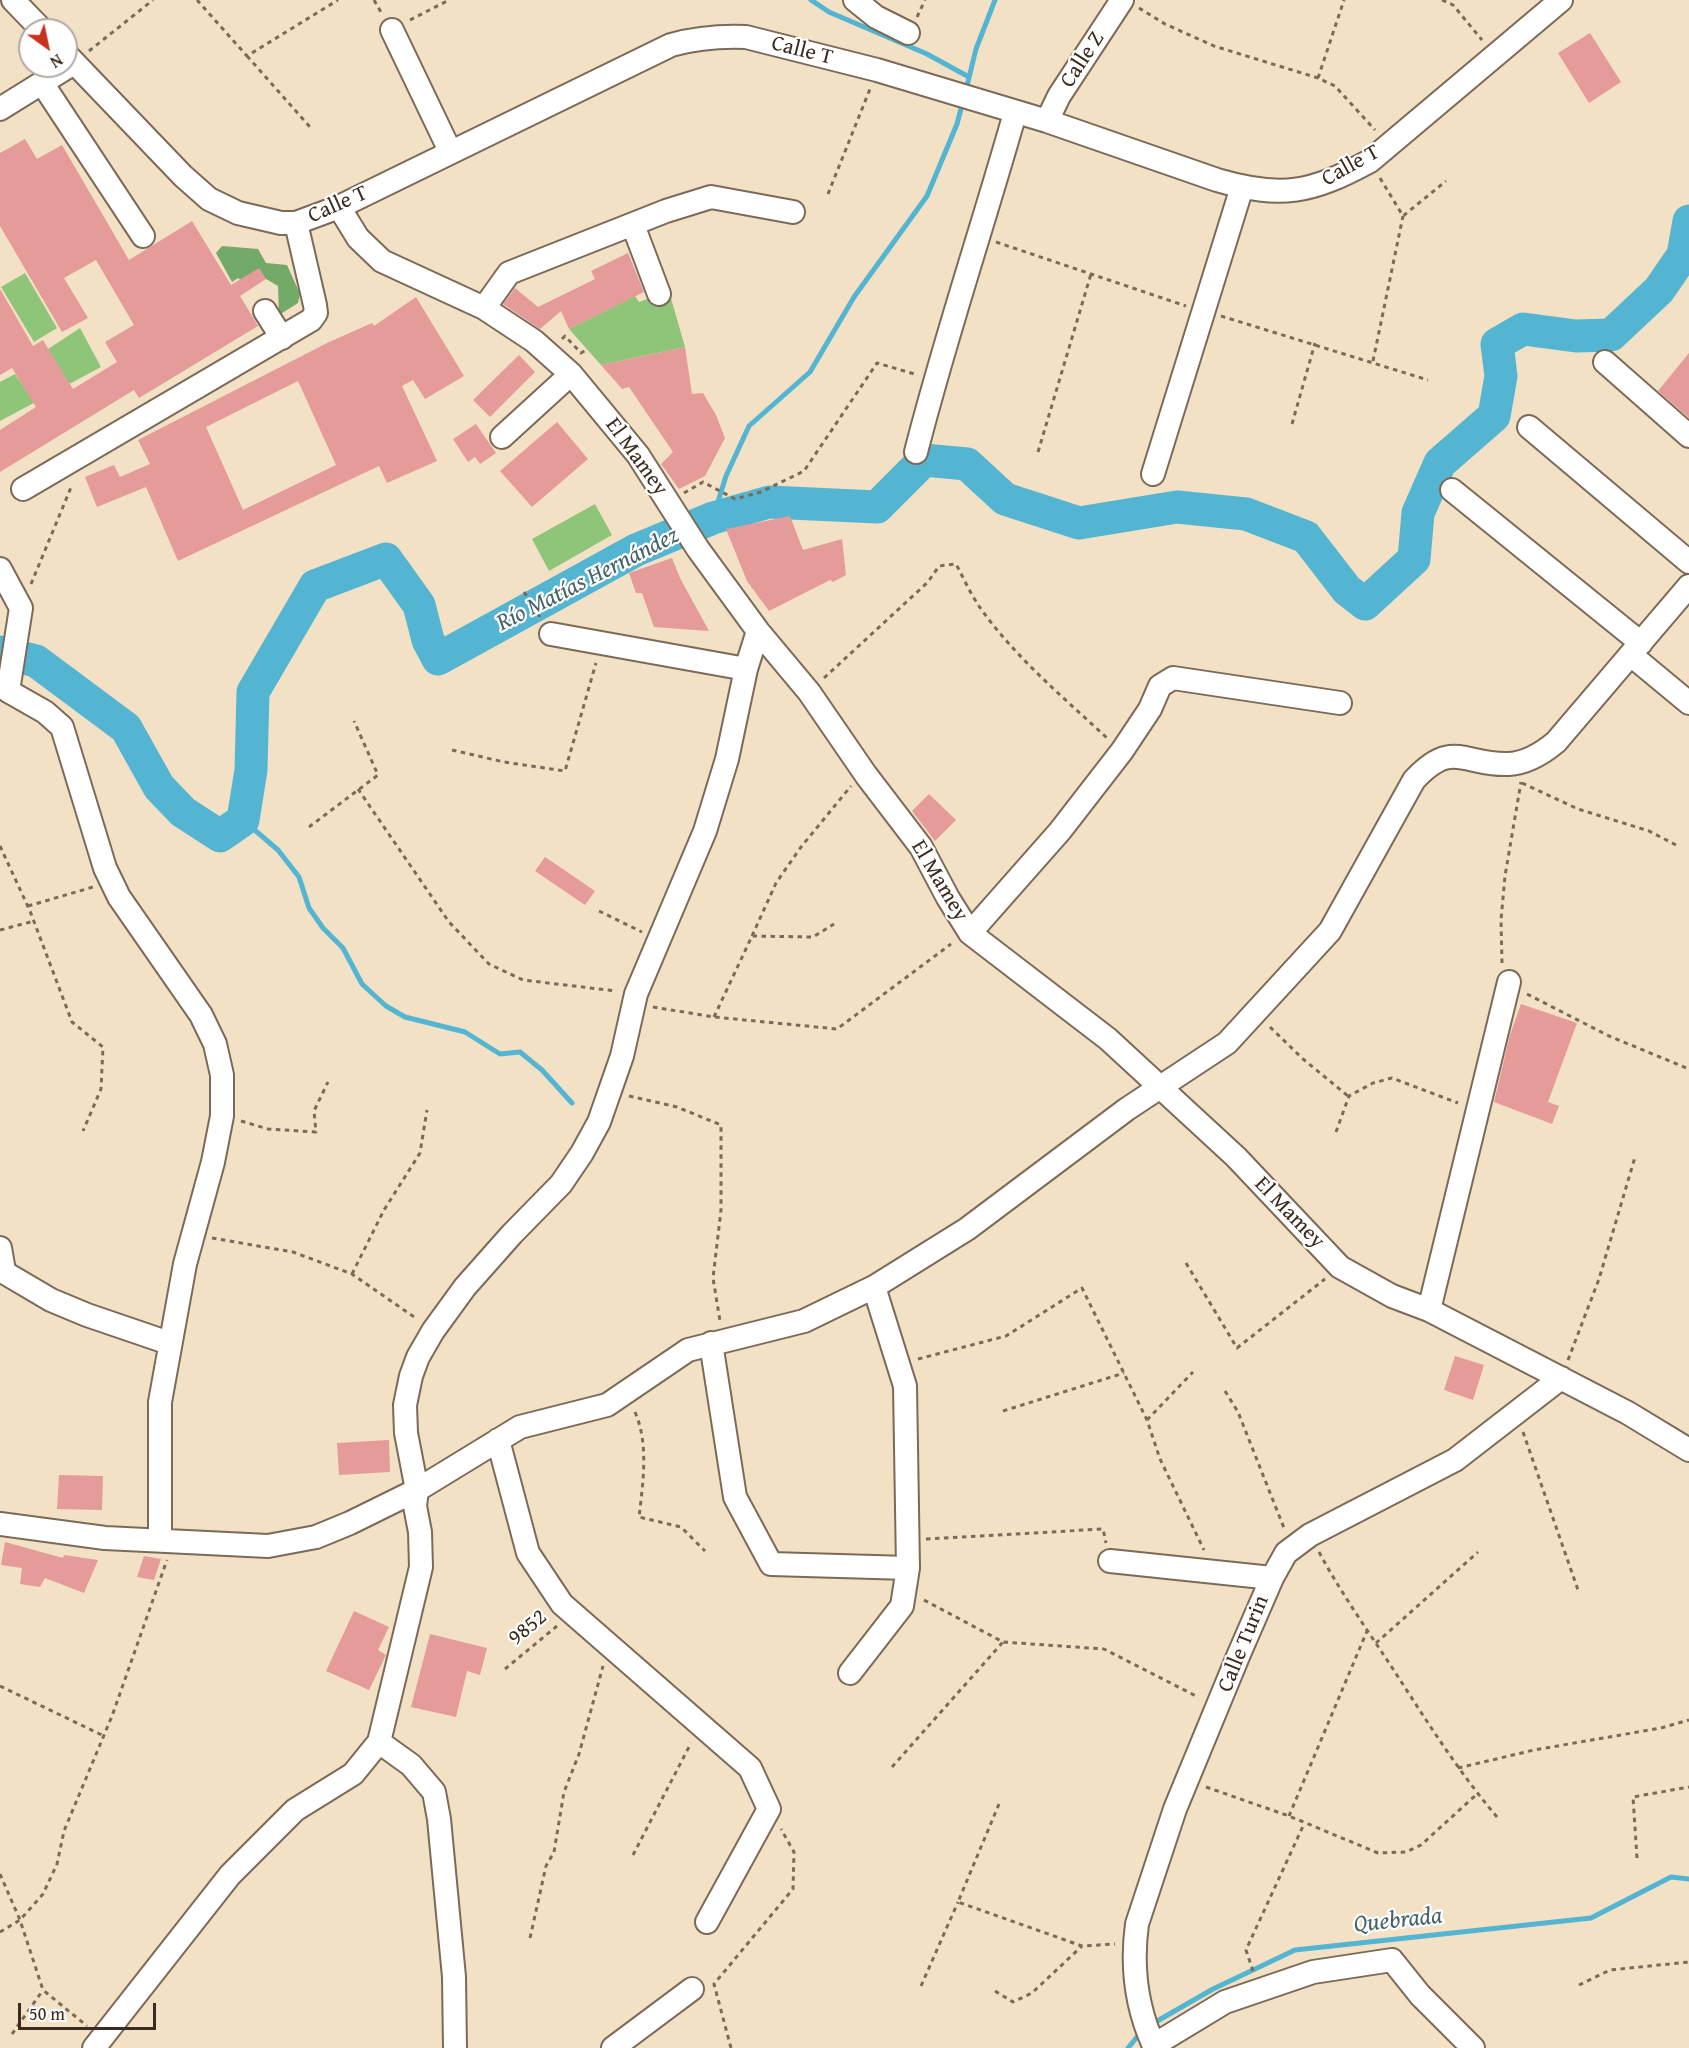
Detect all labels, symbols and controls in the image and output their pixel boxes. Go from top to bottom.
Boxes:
north arrow [18,18,78,78]
street label: Calle Z [1055,27,1111,93]
street label: Calle T [769,31,835,71]
text: N [46,48,68,74]
street label: Calle T [1317,139,1385,193]
street label: Calle T [304,180,372,230]
street label: El Mamey [599,413,673,501]
water label: Río Matías Hernández [492,522,684,638]
street label: El Mamey [905,836,973,926]
street label: El Mamey [1248,1172,1330,1254]
street label: Calle Turin [1213,1592,1275,1696]
street label: 9852 [503,1604,553,1652]
water label: Quebrada [1352,1902,1444,1940]
scale bar [21,1991,159,2029]
text: 50 m [29,2000,65,2027]

